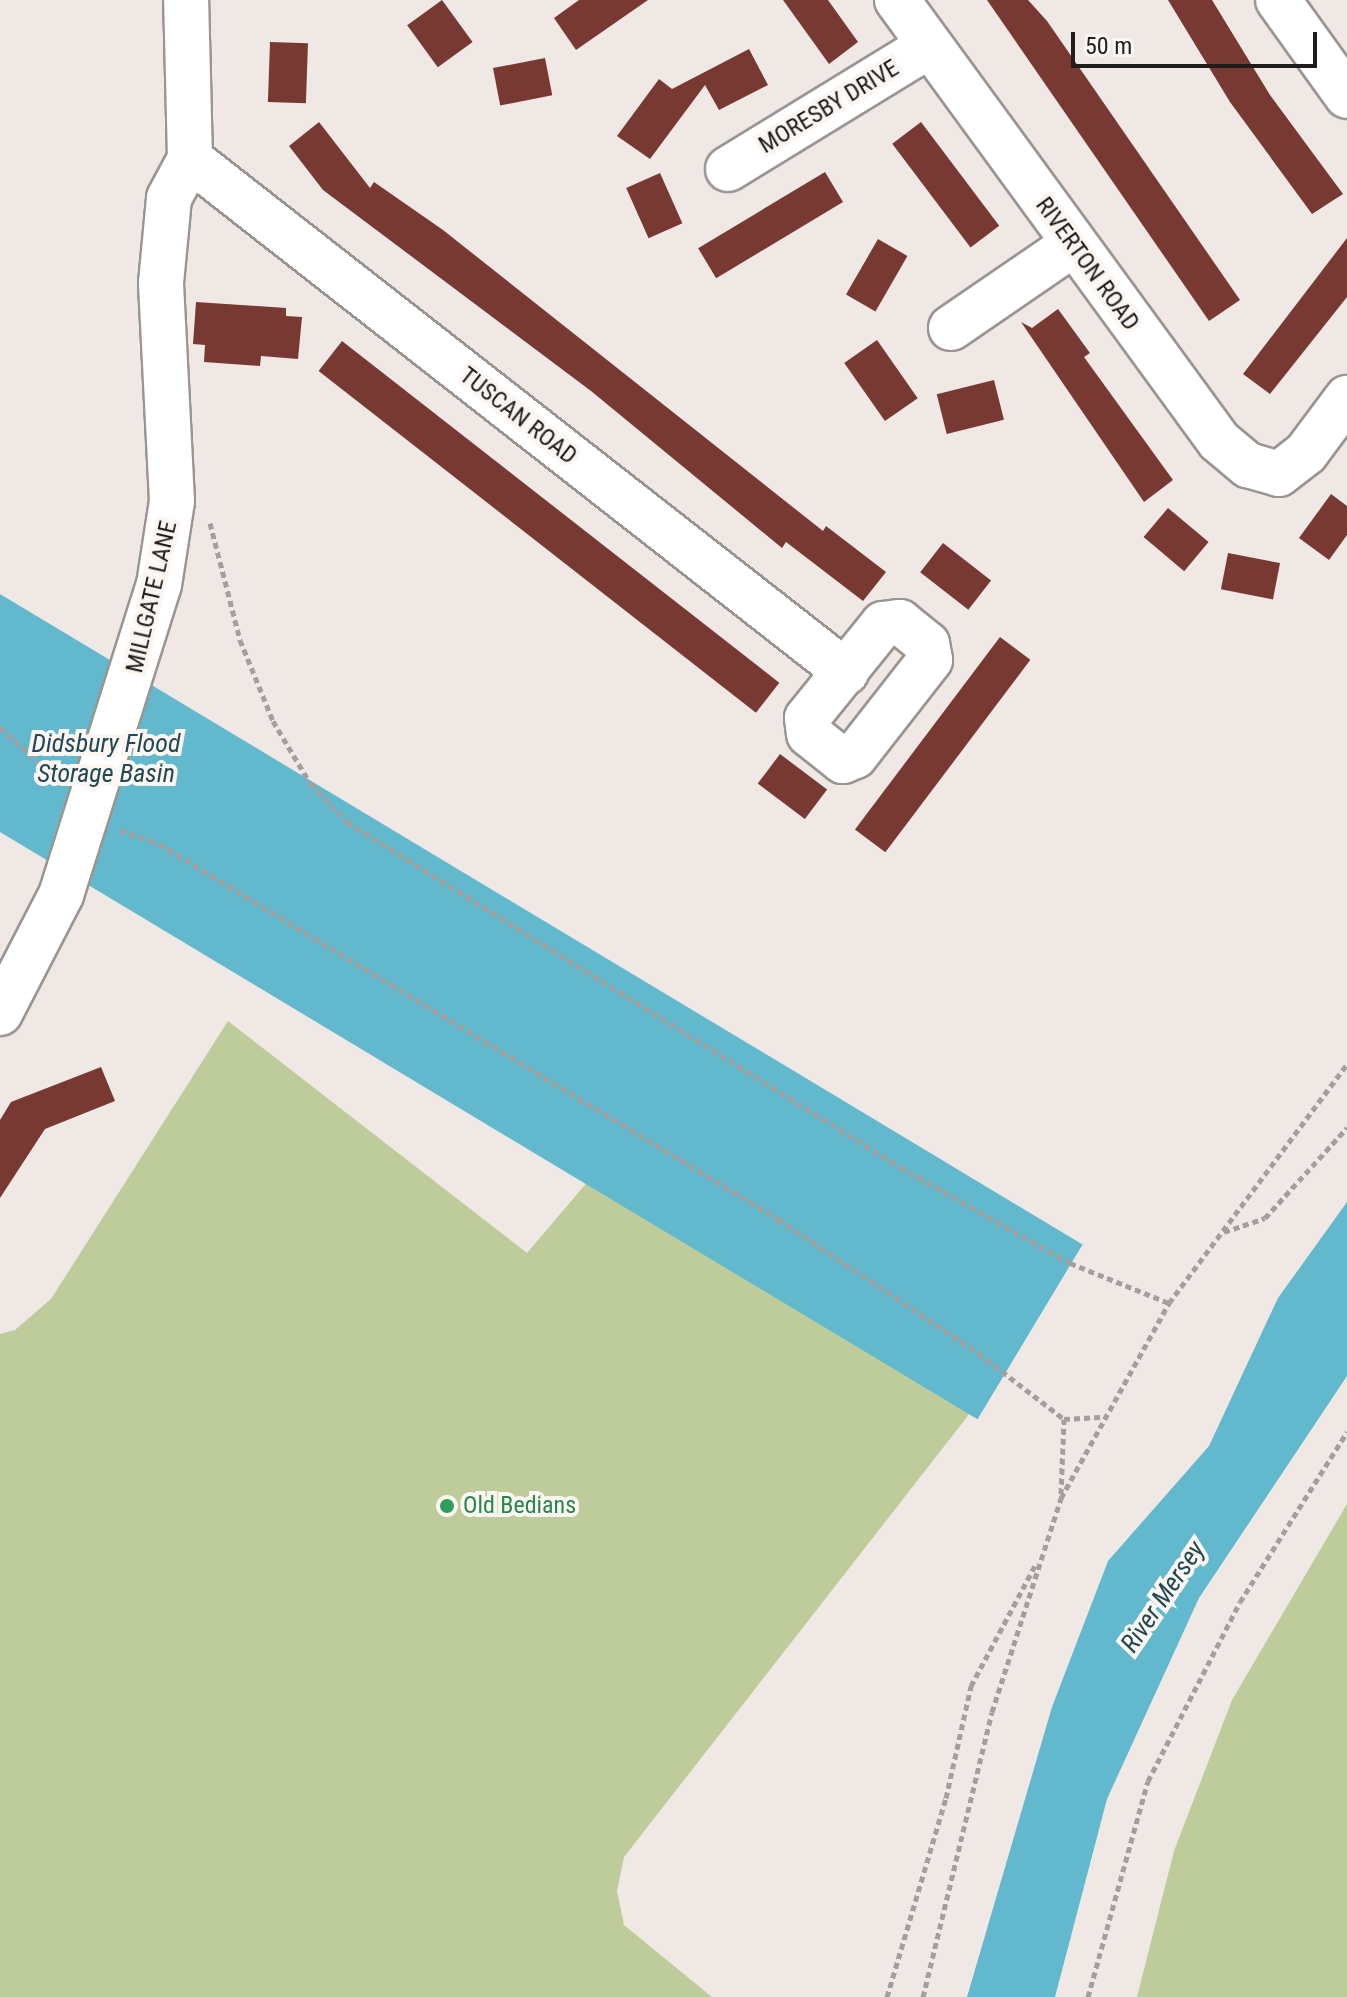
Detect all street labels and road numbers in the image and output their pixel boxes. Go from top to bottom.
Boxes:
street label: MORESBY DRIVE [754,54,904,160]
street label: RIVERTON ROAD [1029,192,1145,336]
street label: TUSCAN ROAD [454,361,582,471]
street label: MILLGATE LANE [121,518,183,676]

